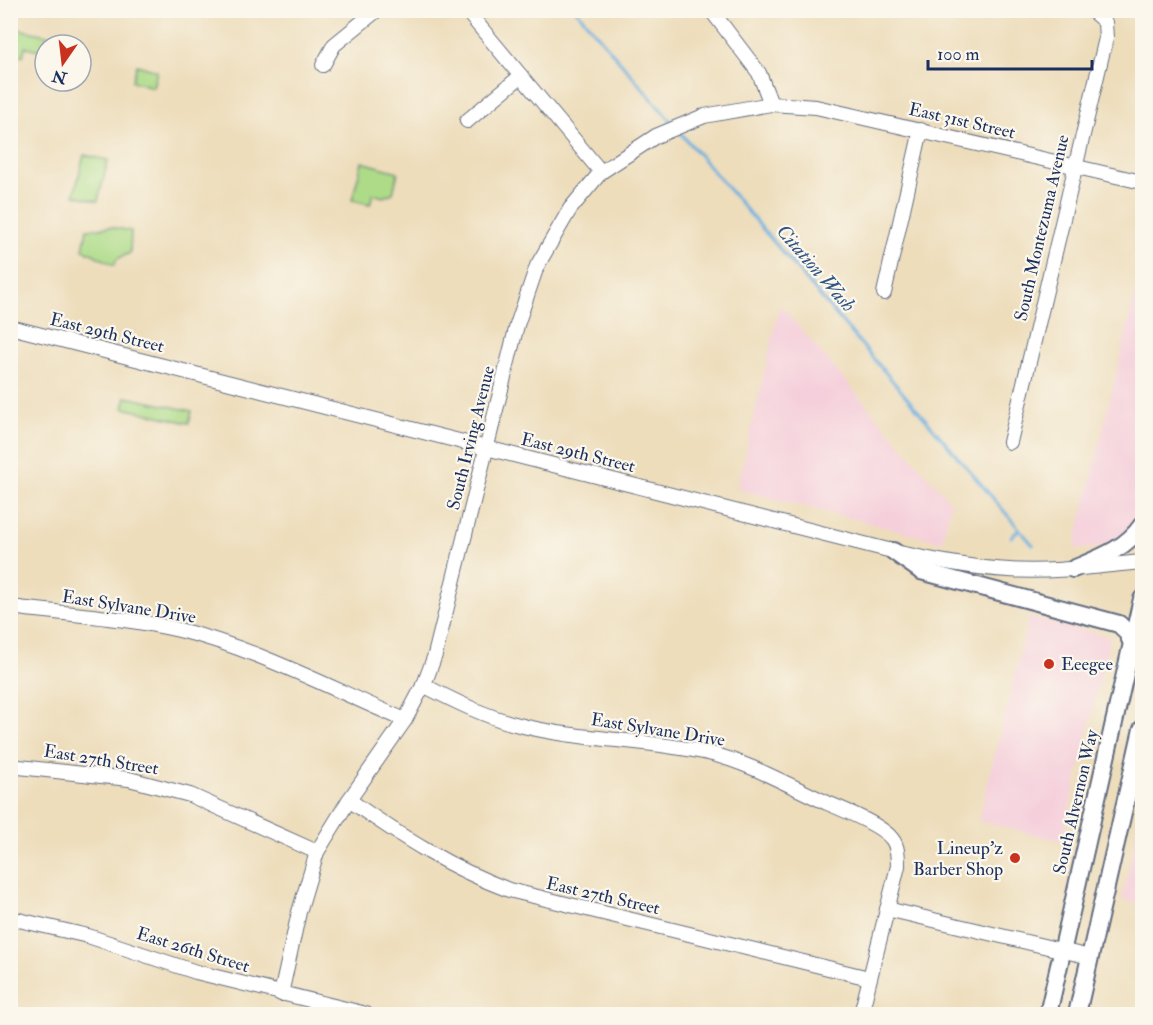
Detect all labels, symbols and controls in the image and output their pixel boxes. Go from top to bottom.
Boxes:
north arrow [33,33,93,93]
scale bar [928,33,1092,71]
text: 100 m [937,43,980,66]
text: N [50,65,70,88]
street label: East 31st Street [906,98,1018,144]
street label: South Montezuma Avenue [1009,132,1075,323]
water label: Citation Wash [771,219,861,317]
street label: East 29th Street [47,308,167,358]
street label: South Irving Avenue [442,363,500,512]
street label: East 29th Street [518,428,638,478]
street label: East Sylvane Drive [60,585,198,629]
place label: Eeegee [1061,653,1113,676]
marker: Eeegee [1042,657,1056,671]
street label: East Sylvane Drive [589,708,727,752]
street label: South Alvernon Way [1048,726,1104,877]
street label: East 27th Street [42,740,160,780]
place label: Lineup'z Barber Shop [913,837,1003,881]
marker: Lineup'z Barber Shop [1008,851,1022,865]
street label: East 27th Street [544,872,662,920]
street label: East 26th Street [134,922,252,978]

